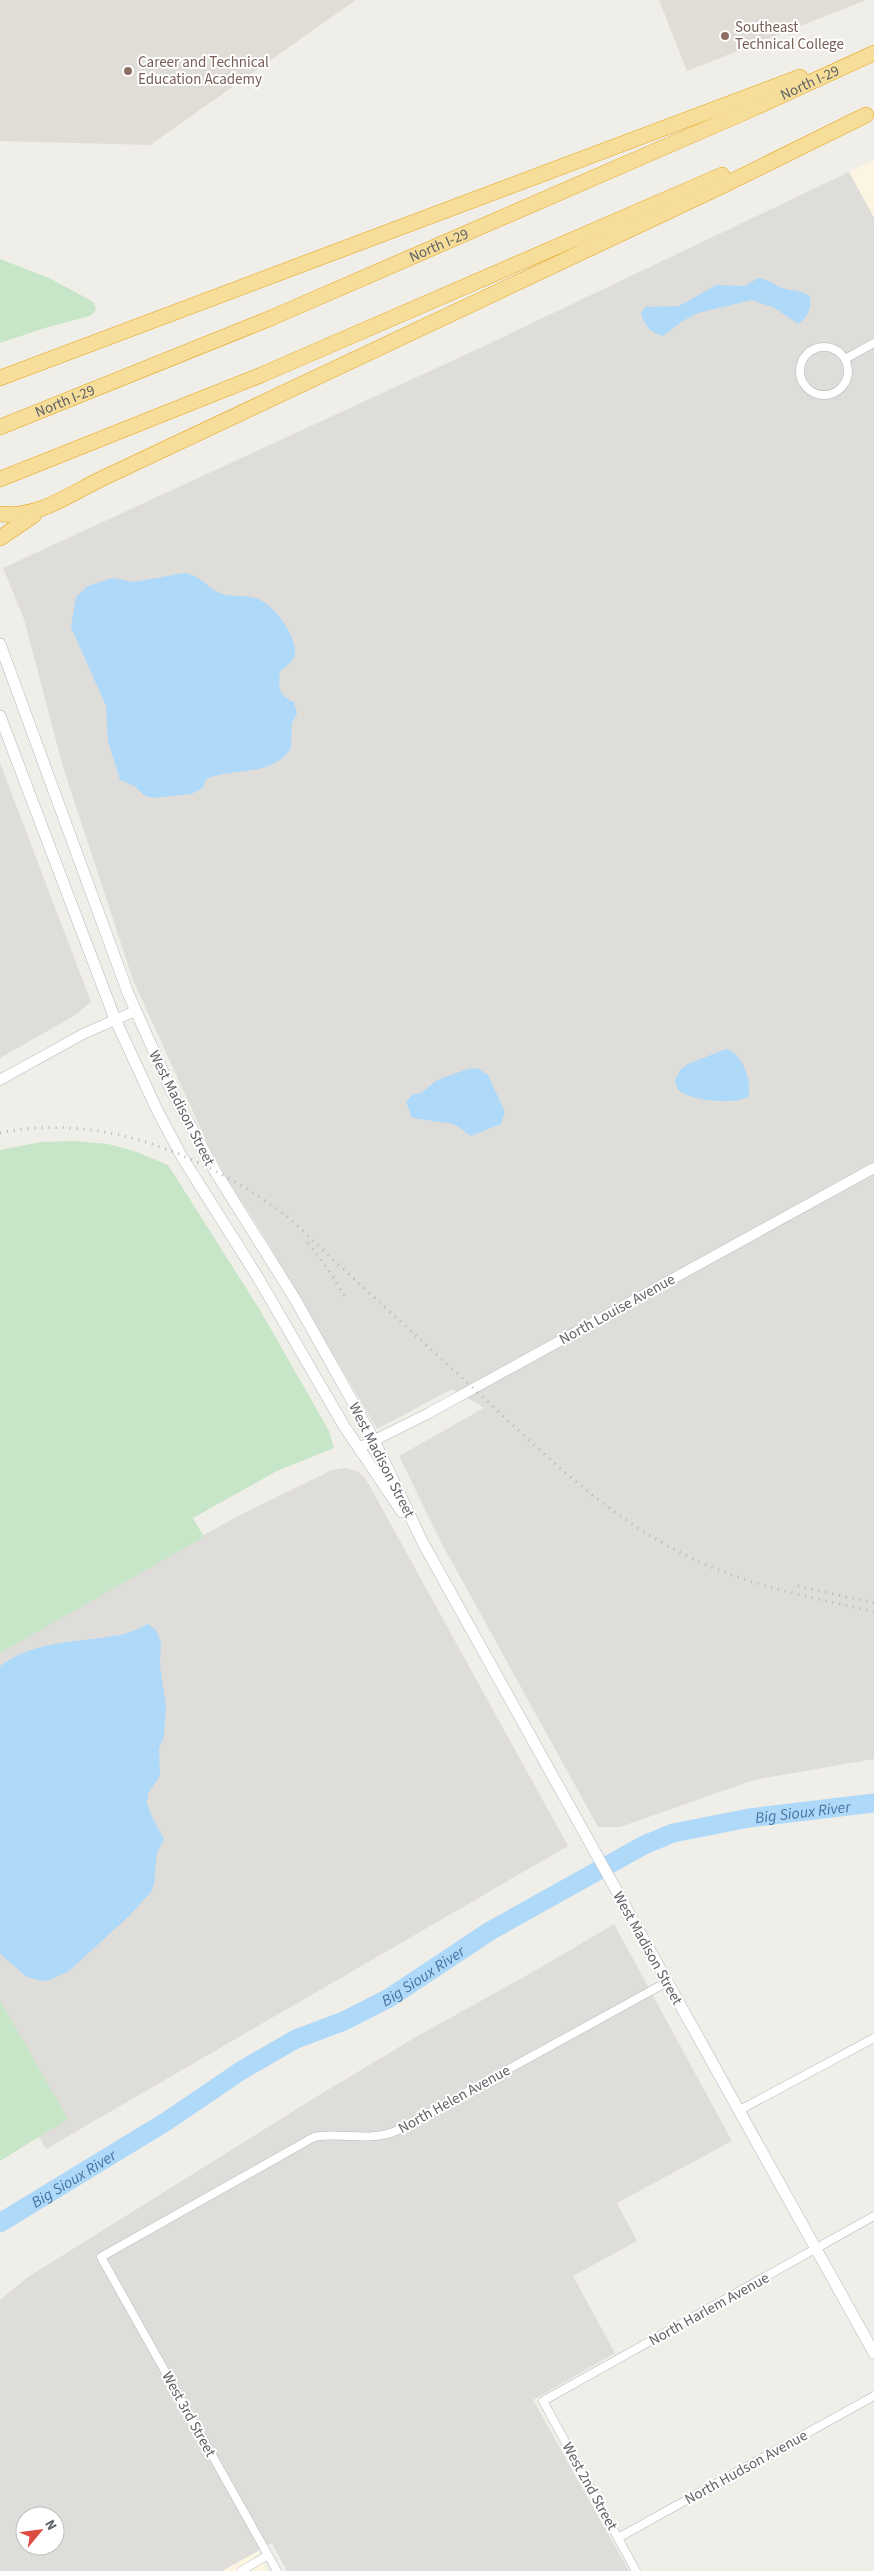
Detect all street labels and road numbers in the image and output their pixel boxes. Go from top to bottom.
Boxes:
street label: North I-29 [777,60,843,106]
street label: North I-29 [406,223,472,268]
street label: North I-29 [32,380,98,423]
street label: West Madison Street [143,1047,220,1170]
street label: North Louise Avenue [556,1269,679,1350]
street label: West Madison Street [343,1399,420,1522]
street label: West Madison Street [608,1888,688,2009]
street label: North Helen Avenue [394,2060,514,2139]
street label: North Harlem Avenue [645,2268,773,2351]
street label: West 3rd Street [156,2368,221,2461]
street label: North Hudson Avenue [681,2425,811,2510]
street label: West 2nd Street [557,2438,622,2534]

